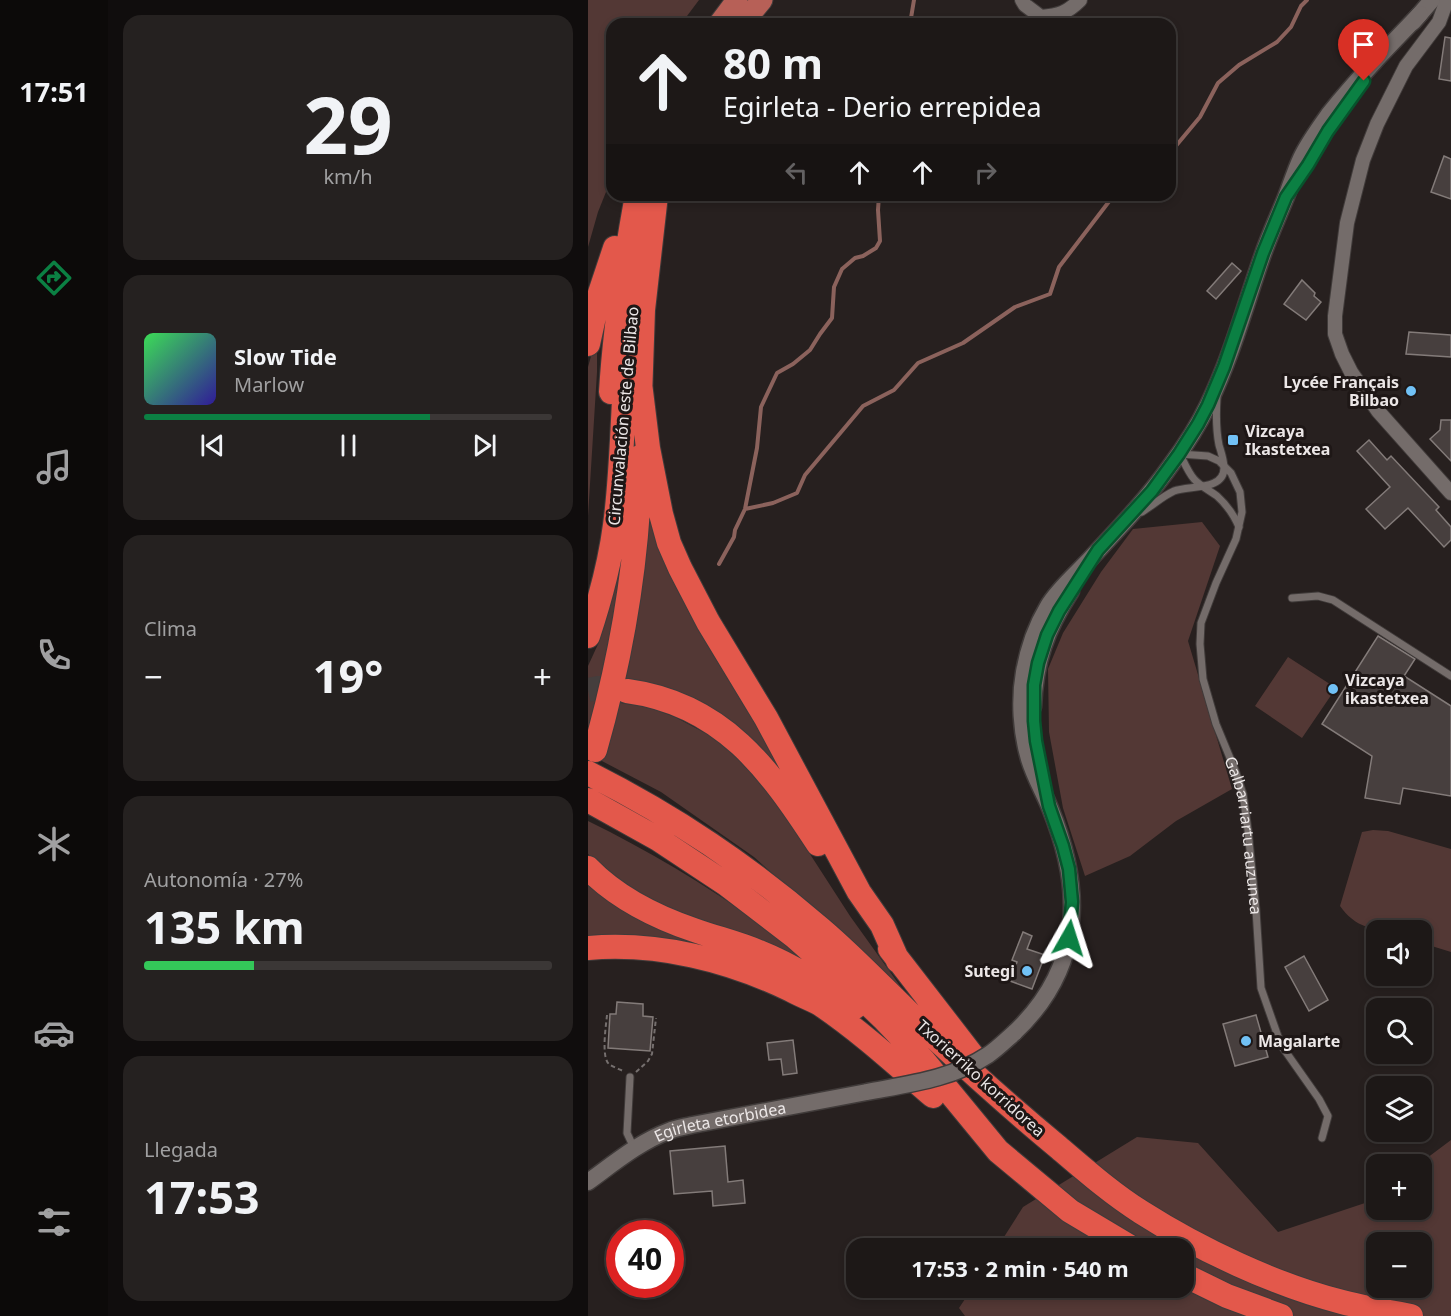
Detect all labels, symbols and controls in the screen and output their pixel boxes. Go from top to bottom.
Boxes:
pin [1338,19,1389,81]
icon: arrive [1347,28,1380,61]
text: 80 m [723,34,823,91]
icon: ahead [624,42,702,120]
text: 29 [303,71,393,177]
text: 17:51 [19,73,89,110]
text: Egirleta - Derio errepidea [723,88,1042,125]
icon: left [780,156,813,189]
icon: ahead [843,156,876,189]
icon: ahead [906,156,939,189]
icon: right [969,156,1002,189]
text: km/h [323,163,373,190]
icon: directions [33,257,75,299]
street label: Circunvalación este de Bilbao [602,306,644,526]
text: Slow Tide [234,341,337,371]
text: Marlow [234,371,304,398]
place label: Lycée Français Bilbao [1283,371,1399,411]
marker: Lycée Français Bilbao [1404,384,1418,398]
place label: Vizcaya Ikastetxea [1245,420,1330,460]
icon: previous [196,429,229,462]
icon: pause [332,429,365,462]
icon: next [468,429,501,462]
marker: Vizcaya Ikastetxea [1226,433,1240,447]
icon: music [33,446,75,488]
text: Clima [144,615,197,642]
icon: phone [33,634,75,676]
text: 19° [313,645,383,706]
text: − [144,654,163,699]
text: + [533,654,552,699]
place label: Vizcaya ikastetxea [1345,669,1429,709]
marker: Vizcaya ikastetxea [1326,682,1340,696]
street label: Galbarriartu auzunea [1219,753,1267,915]
icon: climate [33,823,75,865]
text: Autonomía · 27% [144,866,303,893]
text: 135 km [144,896,305,957]
position arrow [1037,906,1101,970]
map controls [1366,920,1432,1298]
button: sound [1366,920,1432,986]
place label: Sutegi [964,960,1015,982]
marker: Sutegi [1020,964,1034,978]
button: search [1366,998,1432,1064]
icon: car [33,1012,75,1054]
street label: Txorierriko korridorea [912,1015,1050,1141]
place label: Magalarte [1258,1030,1340,1052]
marker: Magalarte [1239,1034,1253,1048]
button: layers [1366,1076,1432,1142]
street label: Egirleta etorbidea [650,1097,788,1147]
text: Llegada [144,1136,218,1163]
button: + [1366,1154,1432,1220]
text: 17:53 [144,1166,260,1227]
icon: filters [33,1201,75,1243]
speed limit sign: 40 [606,1220,684,1298]
button: − [1366,1232,1432,1298]
text: 17:53 · 2 min · 540 m [911,1253,1129,1283]

